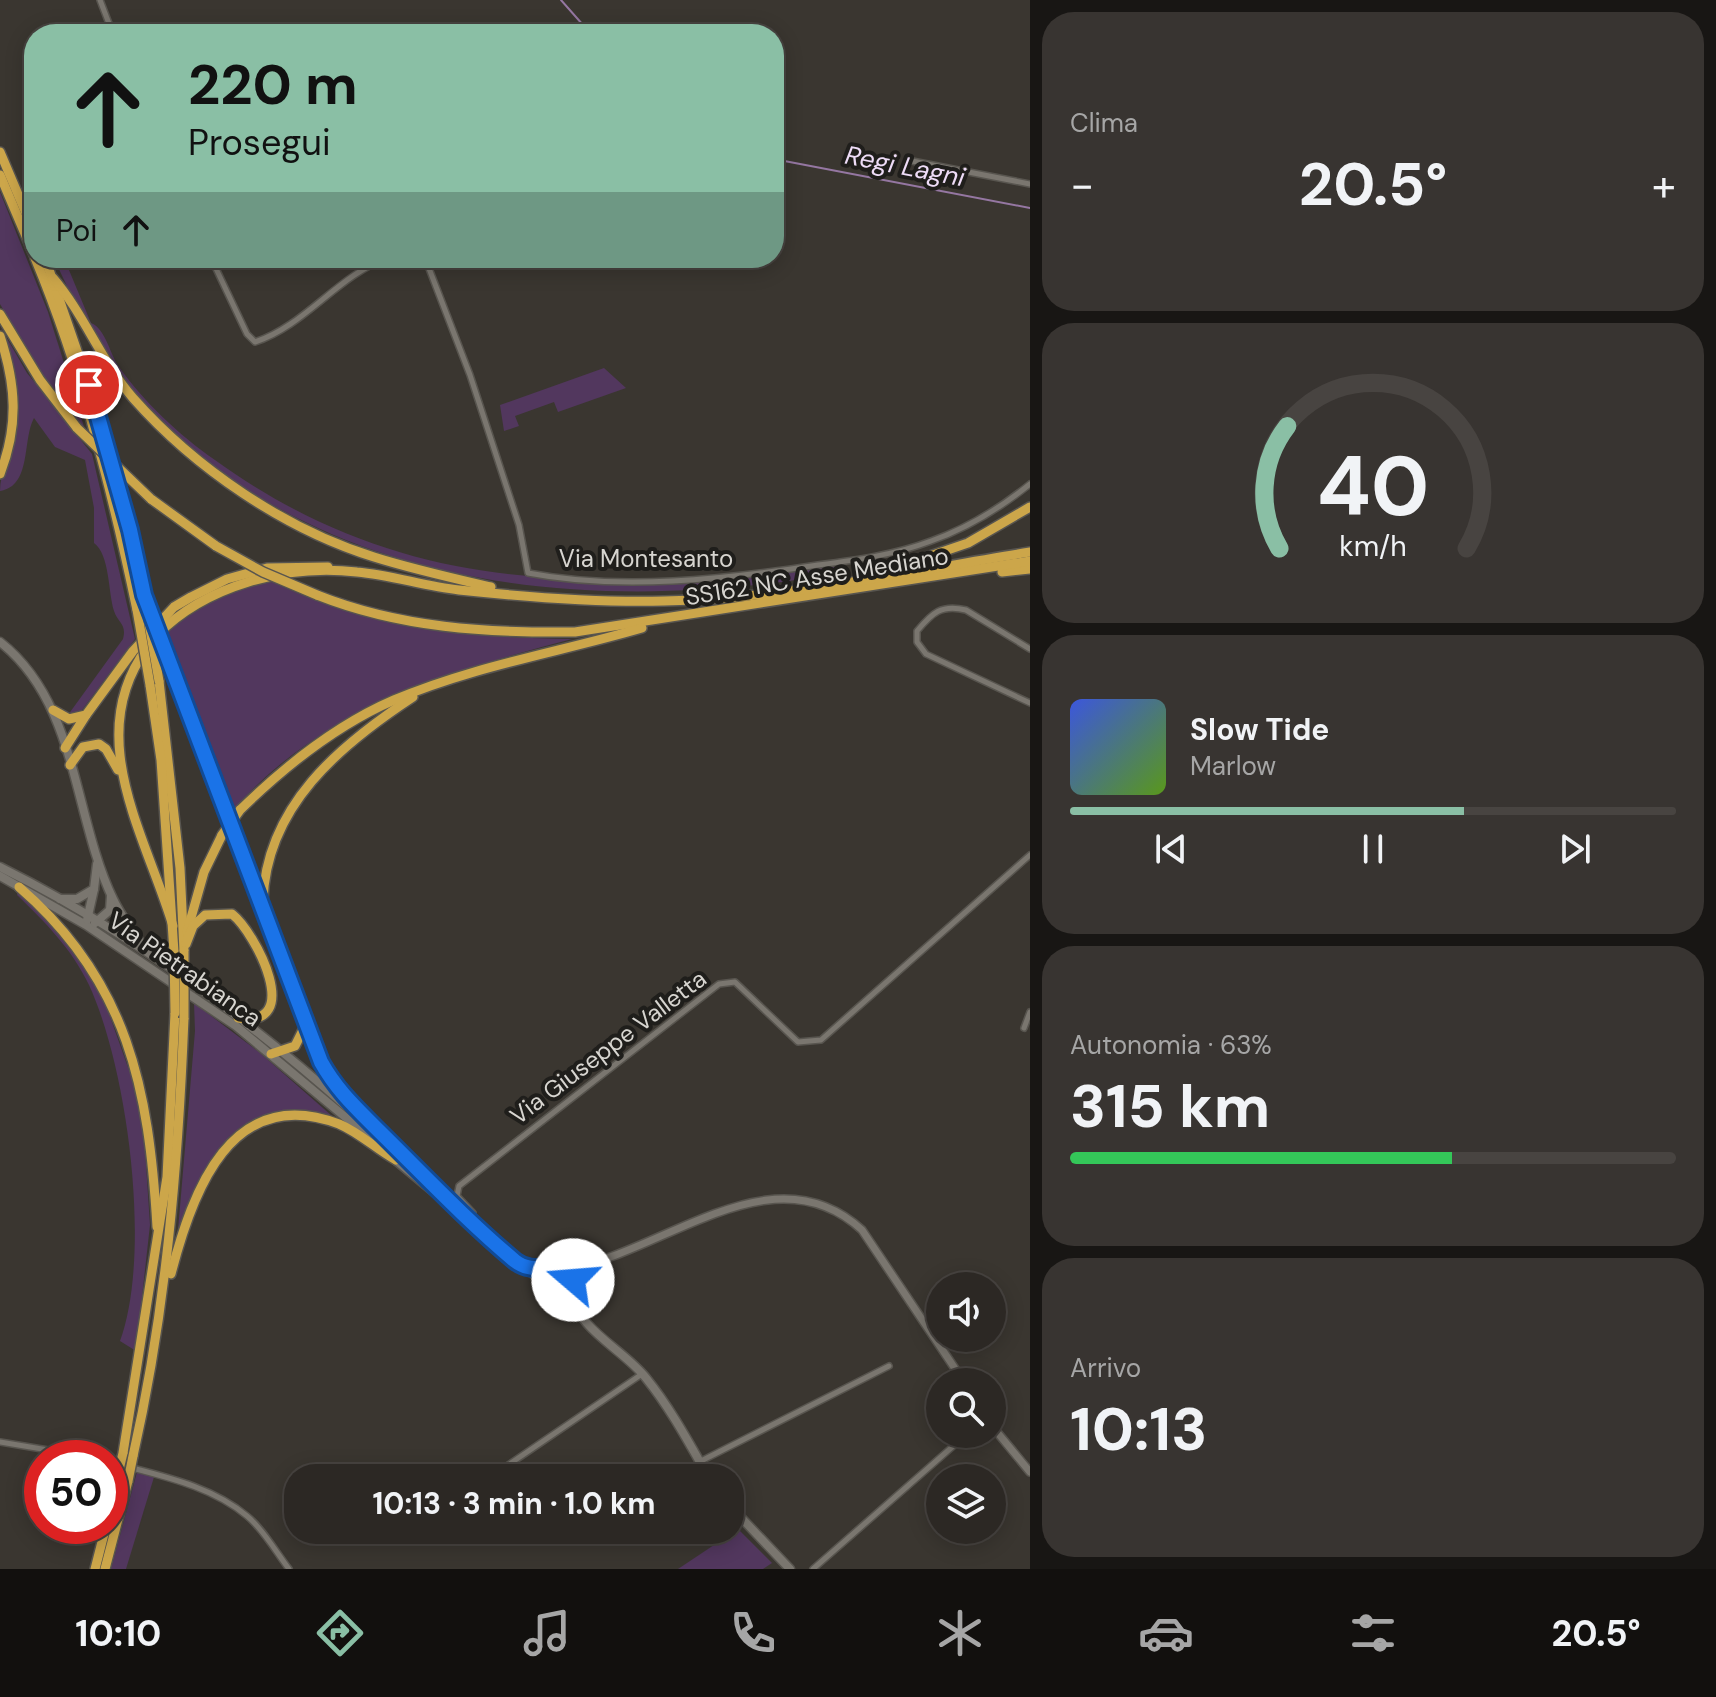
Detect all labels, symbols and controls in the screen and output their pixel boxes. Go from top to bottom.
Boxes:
text: 220 m [188,48,358,121]
icon: ahead [56,56,160,160]
text: Clima [1070,106,1138,140]
text: Prosegui [188,119,331,166]
water label: Regi Lagni [842,138,969,194]
text: 20.5° [1299,145,1447,224]
text: − [1070,156,1094,214]
text: + [1652,156,1676,214]
icon: ahead [114,208,158,252]
text: Poi [56,211,98,250]
pin [55,351,123,419]
icon: arrive [67,363,111,407]
text: 40 [1317,432,1429,541]
text: km/h [1339,528,1407,565]
street label: SS162 NC Asse Mediano [683,540,951,612]
street label: Via Montesanto [559,543,733,574]
text: Slow Tide [1190,710,1329,749]
text: Marlow [1190,749,1276,783]
icon: previous [1149,827,1193,871]
icon: pause [1351,827,1395,871]
icon: next [1553,827,1597,871]
street label: Via Pietrabianca [102,905,268,1033]
street label: Via Giuseppe Valletta [504,963,712,1131]
text: Autonomia · 63% [1070,1028,1272,1062]
text: 315 km [1070,1067,1270,1146]
position arrow [531,1238,615,1322]
map controls [926,1272,1006,1544]
button: sound [926,1272,1006,1352]
text: Arrivo [1070,1351,1141,1385]
button: search [926,1368,1006,1448]
text: 10:13 [1070,1390,1207,1469]
speed limit sign: 50 [24,1440,128,1544]
button: layers [926,1464,1006,1544]
text: 10:13 · 3 min · 1.0 km [372,1484,656,1523]
icon: directions [312,1605,368,1661]
icon: music [519,1605,575,1661]
icon: phone [725,1605,781,1661]
icon: climate [932,1605,988,1661]
icon: car [1138,1605,1194,1661]
icon: filters [1345,1605,1401,1661]
text: 10:10 [75,1610,161,1657]
text: 20.5° [1552,1610,1641,1657]

